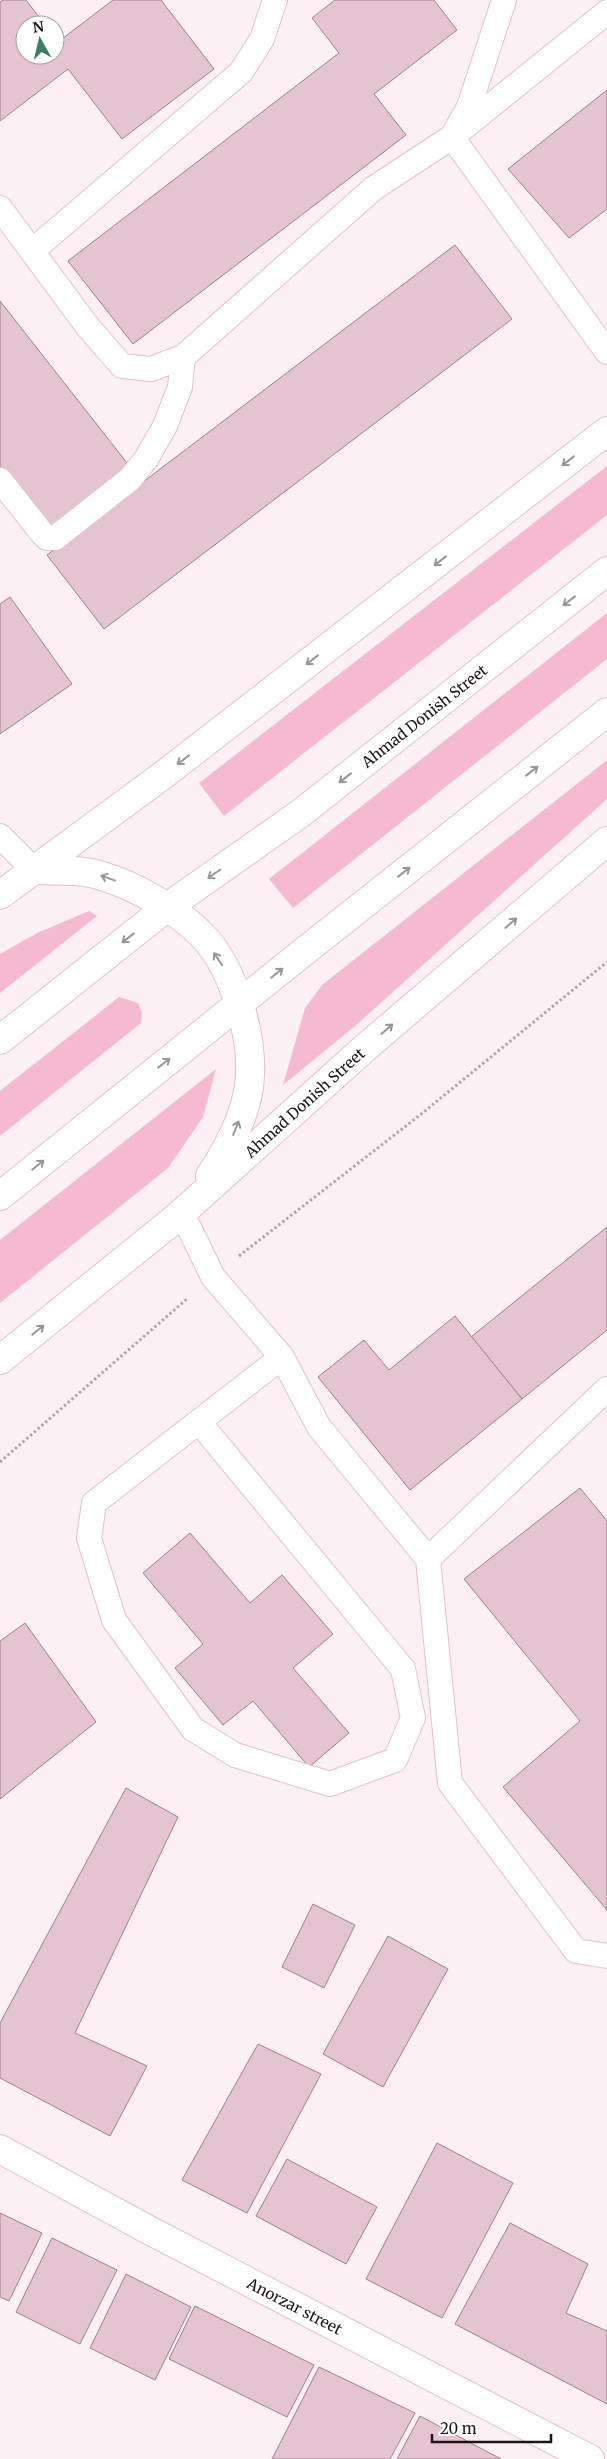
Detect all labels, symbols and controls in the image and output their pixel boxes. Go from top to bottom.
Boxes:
north arrow [15,15,65,65]
text: N [31,17,45,37]
one-way arrow [562,455,575,466]
one-way arrow [434,555,447,566]
one-way arrow [563,595,576,606]
one-way arrow [306,655,319,666]
street label: Ahmad Donish Street [357,660,491,772]
one-way arrow [176,755,190,765]
one-way arrow [525,766,538,777]
one-way arrow [339,772,352,783]
one-way arrow [397,867,410,878]
one-way arrow [208,869,222,879]
one-way arrow [100,873,116,882]
one-way arrow [504,917,517,929]
one-way arrow [122,933,135,944]
one-way arrow [213,952,224,966]
one-way arrow [270,967,283,978]
one-way arrow [381,1023,394,1034]
street label: Ahmad Donish Street [240,1043,369,1162]
one-way arrow [158,1058,171,1069]
one-way arrow [232,1121,241,1136]
one-way arrow [31,1160,44,1171]
one-way arrow [31,1324,44,1335]
street label: Anorzar street [243,2273,346,2338]
scale bar [432,2412,551,2444]
text: 20 m [440,2419,477,2438]

